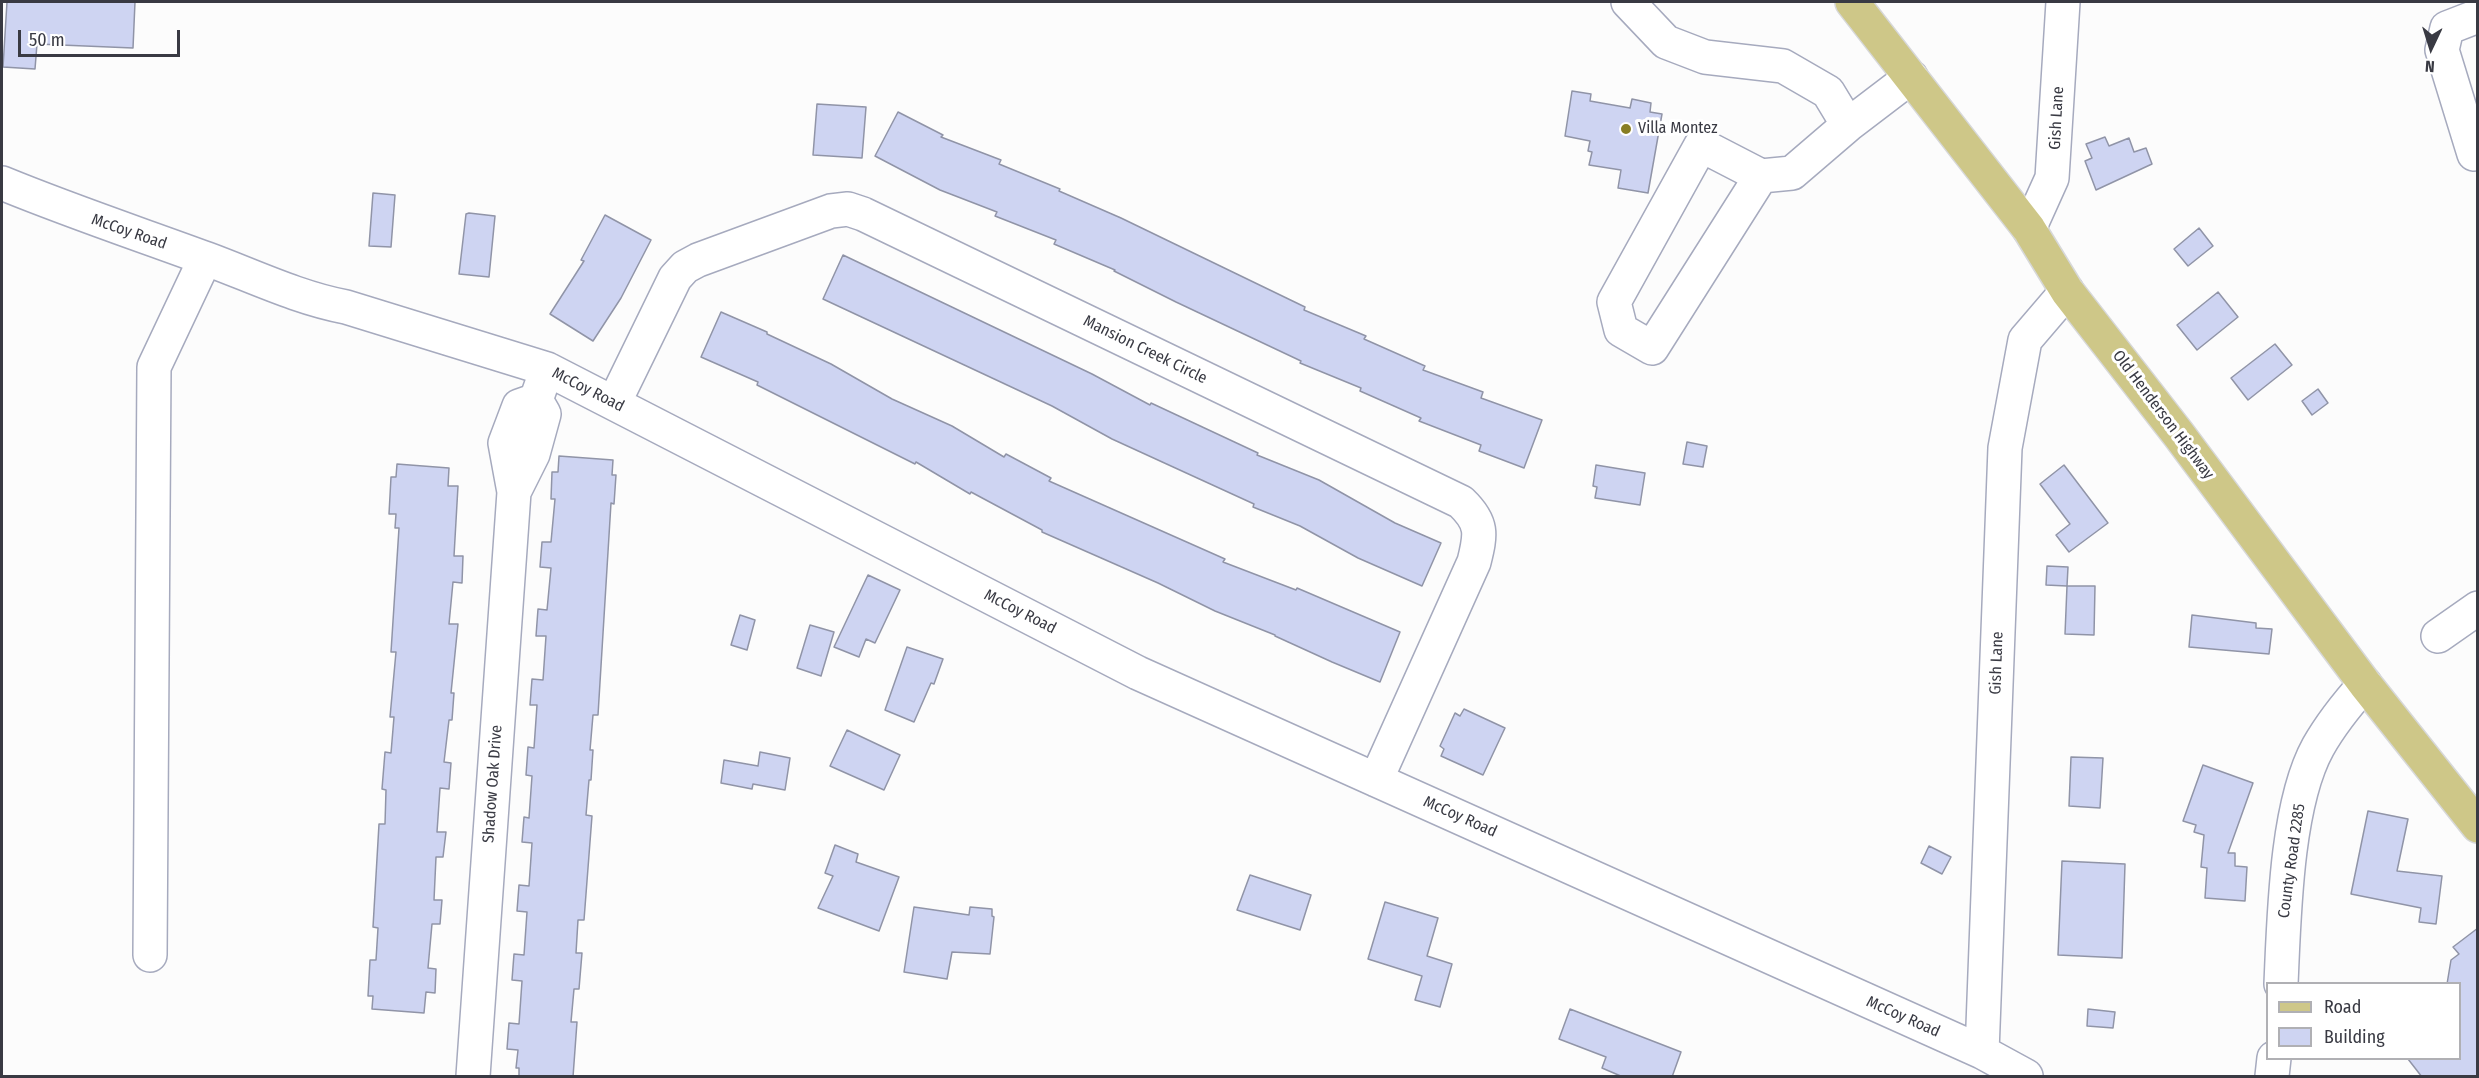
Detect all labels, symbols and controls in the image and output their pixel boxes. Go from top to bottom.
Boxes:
scale bar [21,18,183,56]
north arrow [2401,18,2461,78]
text: 50 m [29,29,65,51]
text: N [2424,57,2435,76]
street label: Gish Lane [2046,86,2068,150]
place label: Villa Montez [1638,119,1717,139]
marker: Villa Montez [1619,122,1633,136]
street label: McCoy Road [89,210,169,254]
street label: Mansion Creek Circle [1080,312,1210,388]
street label: Old Henderson Highway [2108,347,2218,483]
street label: McCoy Road [549,364,627,416]
street label: McCoy Road [981,586,1059,638]
street label: Gish Lane [1986,631,2008,695]
street label: Shadow Oak Drive [479,724,507,844]
street label: McCoy Road [1420,792,1500,842]
street label: County Road 2285 [2274,802,2310,920]
legend [2266,982,2461,1060]
street label: McCoy Road [1863,992,1943,1042]
text: Road [2324,996,2361,1018]
text: Building [2324,1026,2385,1048]

